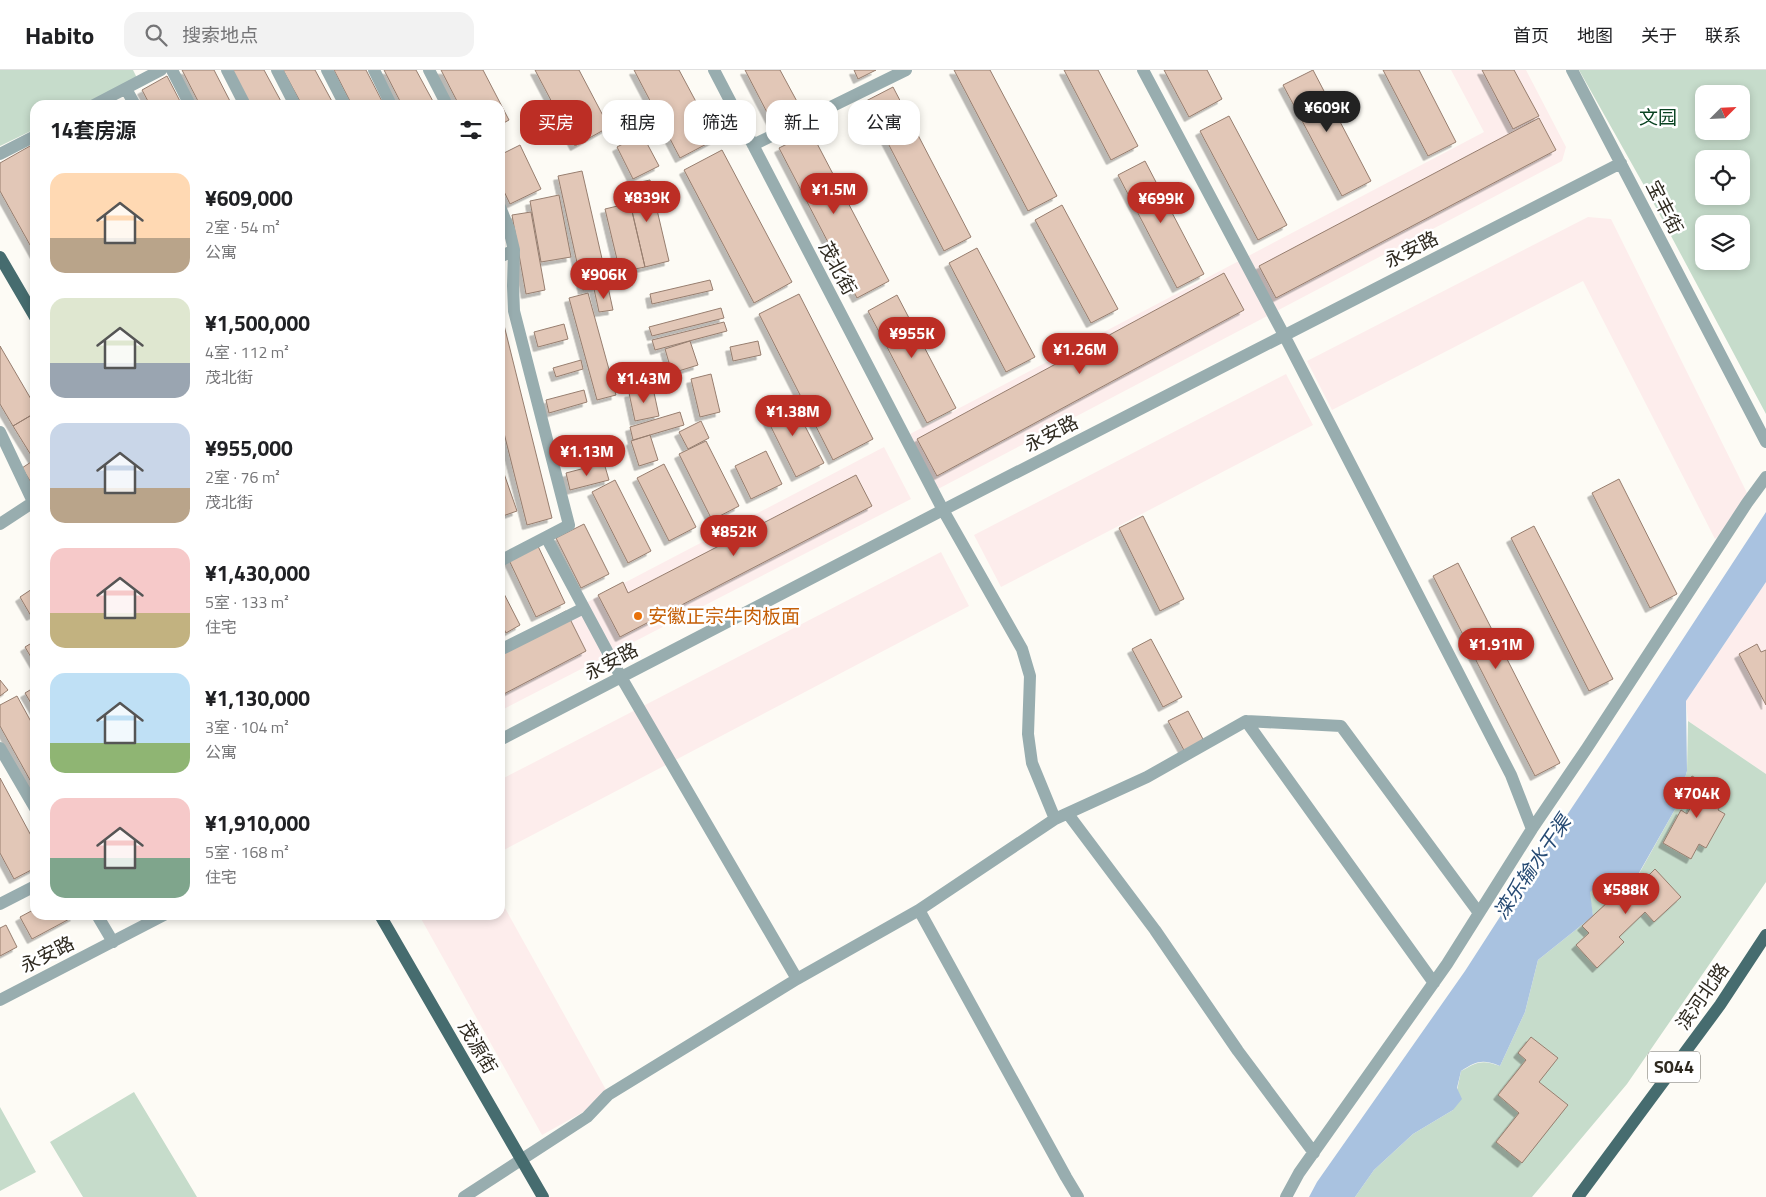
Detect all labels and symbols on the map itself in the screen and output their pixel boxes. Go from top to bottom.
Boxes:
north arrow [1695,85,1750,140]
pin: ¥609K [1292,90,1362,133]
park label: 文园 [1639,102,1677,131]
pin: ¥1.5M [799,172,869,215]
street label: 宝丰街 [1640,175,1691,239]
pin: ¥839K [612,180,682,223]
pin: ¥699K [1126,182,1196,224]
street label: 永安路 [1379,223,1443,274]
street label: 茂北街 [812,236,865,300]
pin: ¥906K [569,258,639,300]
pin: ¥955K [877,316,947,359]
pin: ¥1.26M [1039,332,1121,375]
pin: ¥1.43M [603,362,685,404]
pin: ¥1.38M [752,394,834,437]
street label: 永安路 [1019,407,1083,458]
pin: ¥1.13M [546,434,628,477]
pin: ¥852K [699,514,769,557]
place label: 安徽正宗牛肉板面 [648,601,800,630]
marker: 安徽正宗牛肉板面 [632,610,644,622]
pin: ¥1.91M [1455,628,1537,670]
street label: 永安路 [579,634,643,687]
pin: ¥704K [1662,776,1732,819]
water label: 滦乐输水干渠 [1485,806,1580,925]
pin: ¥588K [1591,872,1661,915]
street label: 永安路 [15,928,79,979]
street label: 滨河北路 [1668,956,1735,1035]
street label: 茂源街 [452,1015,505,1079]
road number: S044 [1648,1052,1700,1082]

